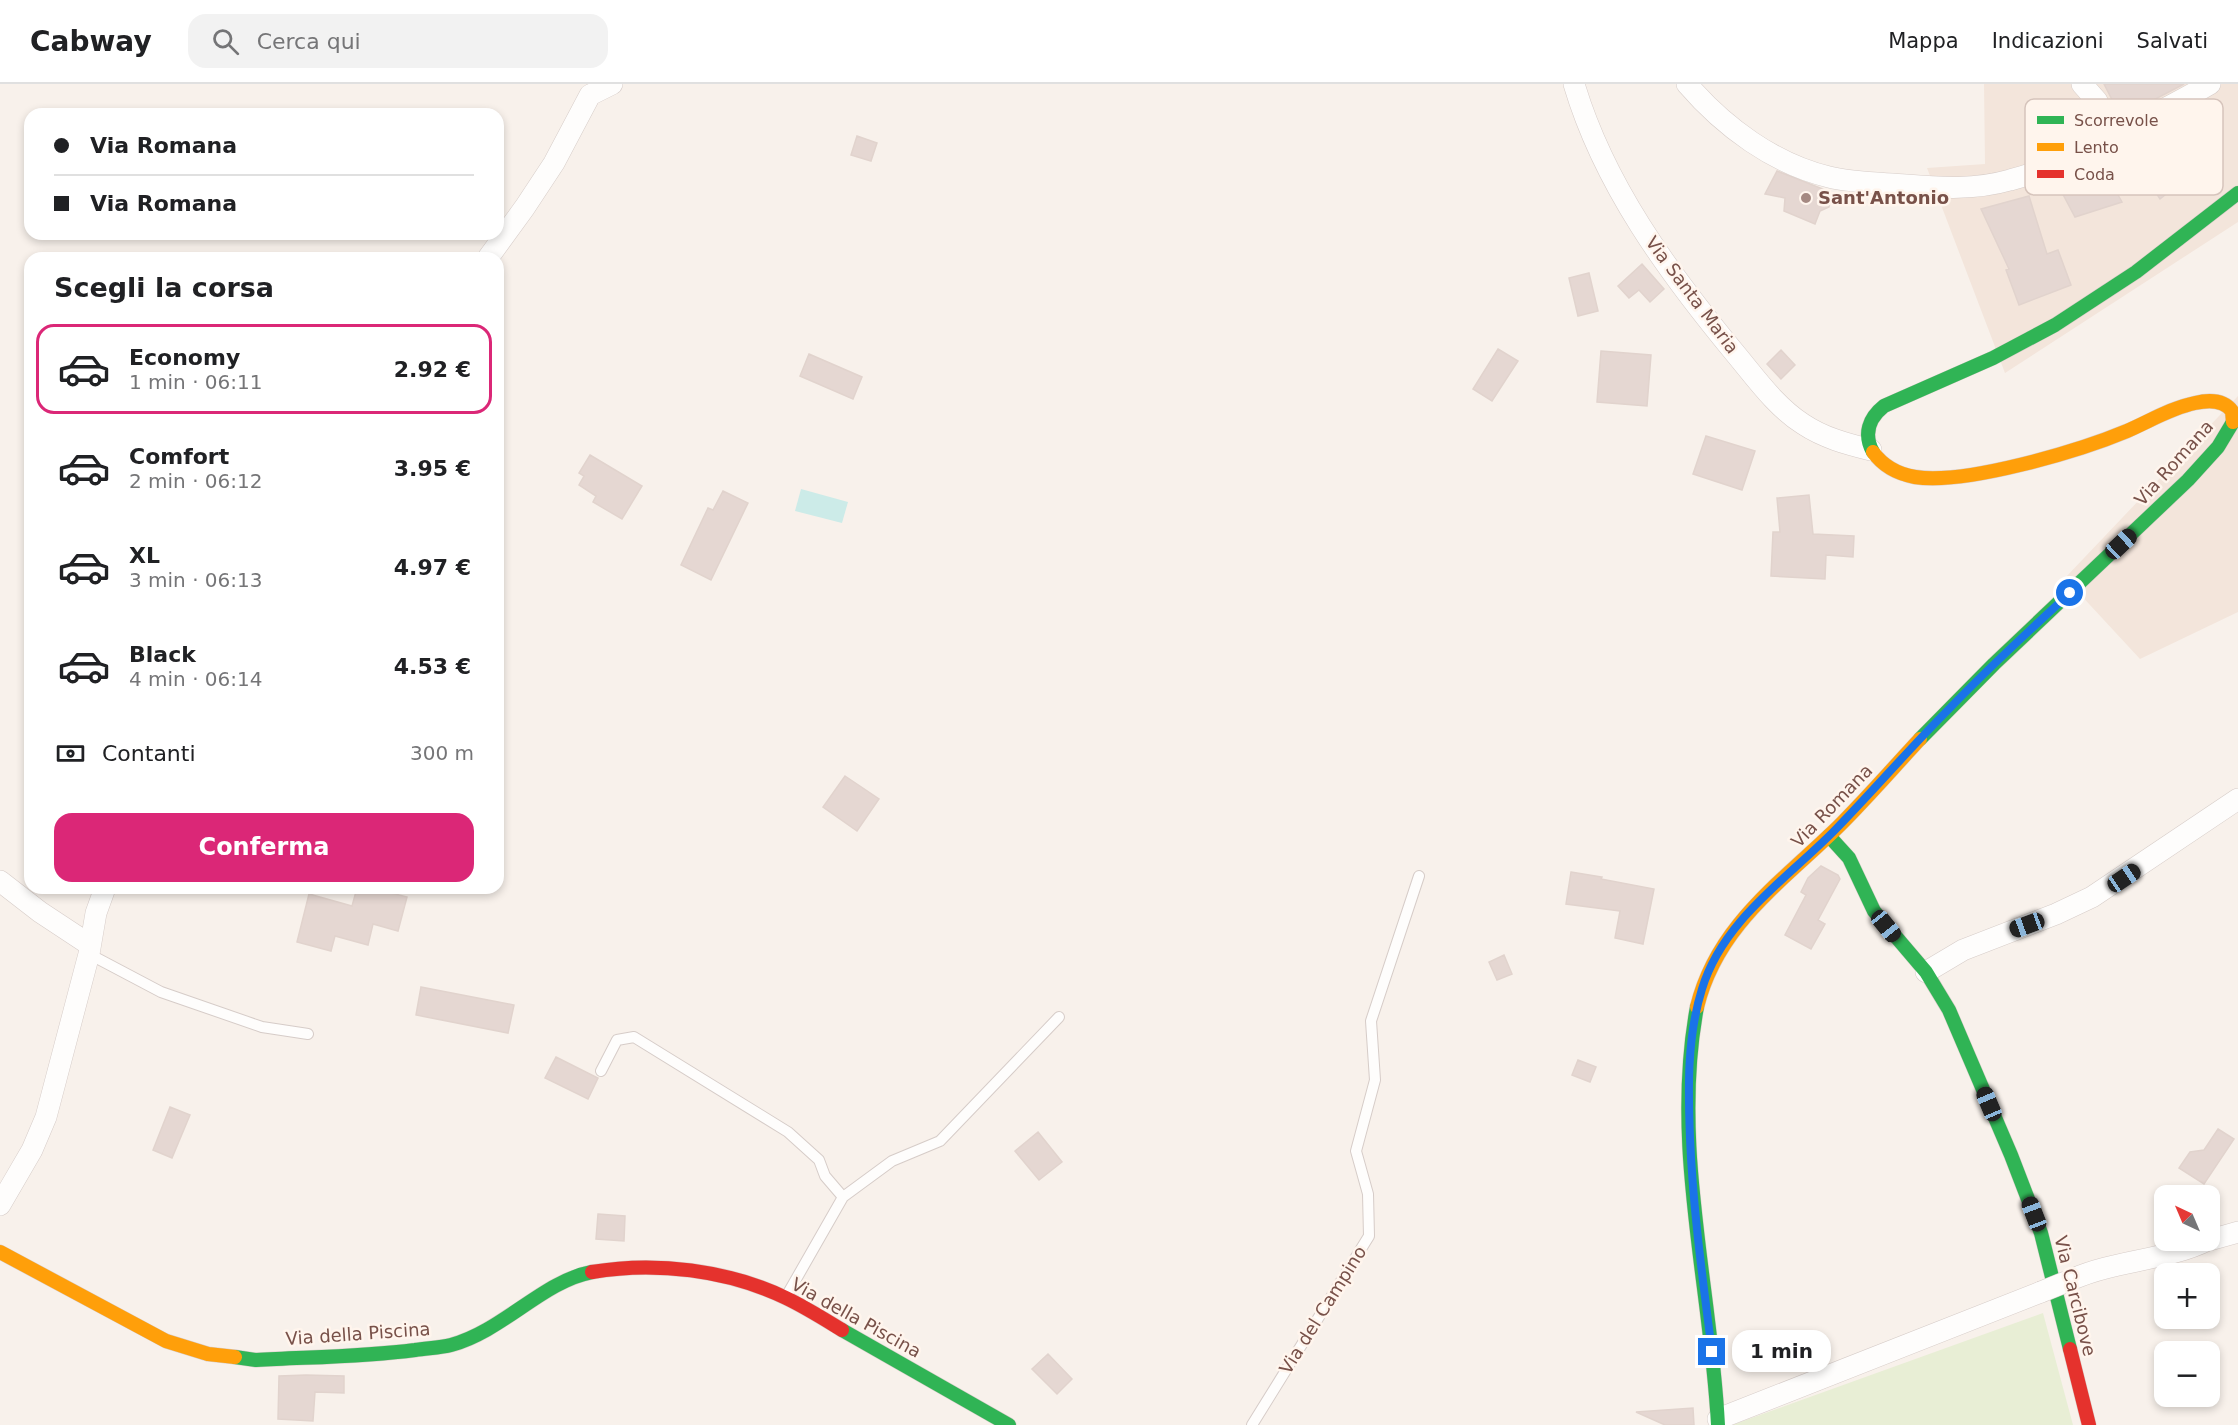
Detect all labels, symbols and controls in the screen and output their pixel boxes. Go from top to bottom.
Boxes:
search box [188,14,608,68]
text: Cabway [30,25,152,58]
icon: search [209,25,242,58]
text: Cerca qui [257,29,361,54]
text: Mappa [1888,29,1959,53]
text: Indicazioni [1992,29,2104,53]
text: Salvati [2137,29,2208,53]
legend [2025,99,2223,195]
text: Scorrevole [2074,111,2159,130]
text: Via Romana [90,133,237,158]
text: Lento [2074,138,2119,157]
text: Coda [2074,165,2115,184]
place label: Sant'Antonio [1818,187,1949,208]
text: Via Romana [90,191,237,216]
marker: Sant'Antonio [1799,191,1813,205]
street label: Via Santa Maria [1641,232,1743,357]
text: Scegli la corsa [54,272,274,303]
icon: car [57,342,111,396]
text: Economy [129,345,240,370]
text: 2.92 € [394,357,471,382]
text: 1 min · 06:11 [129,370,263,394]
street label: Via Romana [2130,416,2217,510]
icon: car [57,441,111,495]
text: Comfort [129,444,229,469]
text: 3.95 € [394,456,471,481]
text: 2 min · 06:12 [129,469,263,493]
car [2102,525,2140,563]
icon: car [57,540,111,594]
text: XL [129,543,160,568]
text: 4.97 € [394,555,471,580]
text: 3 min · 06:13 [129,568,263,592]
route start [2056,579,2083,606]
icon: car [57,639,111,693]
text: Black [129,642,196,667]
text: 4.53 € [394,654,471,679]
text: 4 min · 06:14 [129,667,263,691]
icon: cash [54,737,87,770]
text: Contanti [102,741,196,766]
text: 300 m [410,741,474,765]
street label: Via Romana [1787,760,1876,852]
button: Conferma [54,813,474,882]
car [2104,860,2144,896]
car [1868,906,1904,946]
car [2007,910,2047,940]
car [1974,1084,2004,1124]
north arrow [2154,1185,2220,1251]
map controls [2154,1185,2220,1407]
car [2019,1194,2049,1234]
street label: Via Carcibove [2050,1233,2101,1358]
street label: Via del Campino [1275,1242,1370,1378]
button: + [2154,1263,2220,1329]
street label: Via della Piscina [788,1273,925,1362]
street label: Via della Piscina [285,1318,431,1349]
callout: 1 min [1733,1331,1832,1373]
route end [1698,1338,1725,1365]
text: 1 min [1750,1339,1813,1363]
button: − [2154,1341,2220,1407]

